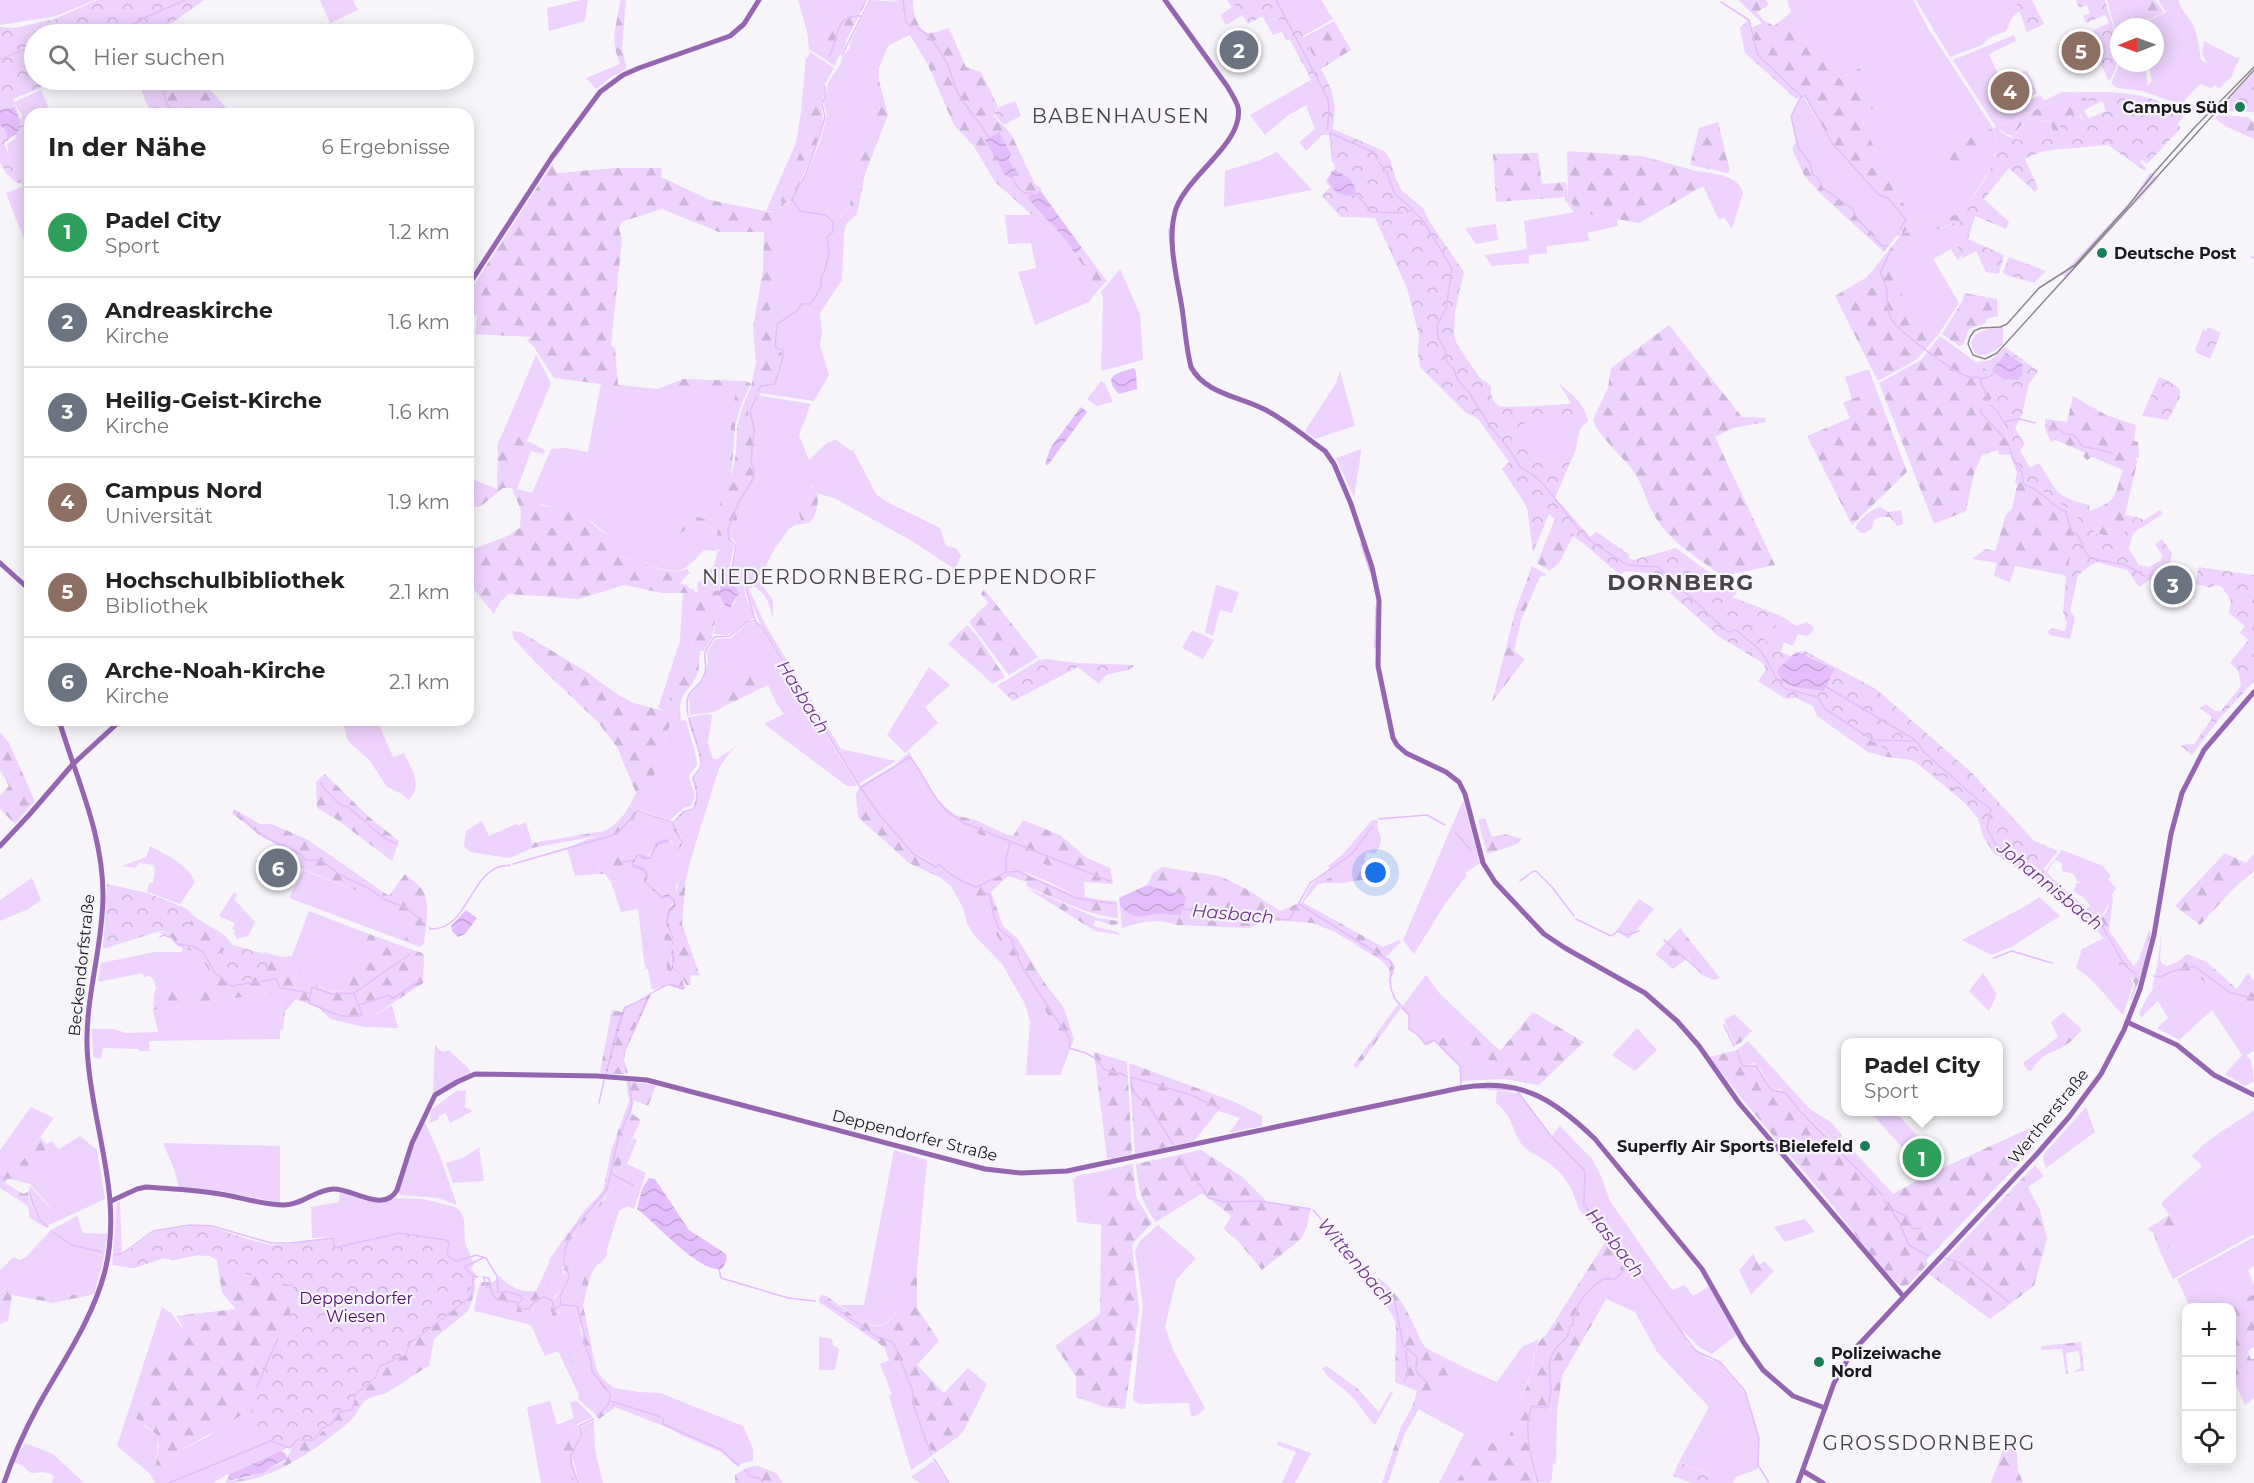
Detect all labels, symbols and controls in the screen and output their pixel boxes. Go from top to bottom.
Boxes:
north arrow [2110,18,2164,72]
search box [24,24,474,90]
pin: 2 [1220,28,1258,72]
pin: 5 [2062,28,2100,74]
icon: search [45,41,78,74]
text: Hier suchen [93,44,225,71]
pin: 4 [1990,68,2030,113]
place label: Campus Süd [2122,98,2228,117]
marker: Campus Süd [2233,100,2247,114]
district label: BABENHAUSEN [1032,104,1210,128]
text: In der Nähe [48,131,206,163]
text: 6 Ergebnisse [322,135,450,159]
text: Padel City [105,207,221,234]
text: 1 [64,220,71,244]
text: 1.2 km [389,220,450,244]
text: Sport [105,234,160,258]
place label: Deutsche Post [2114,244,2236,263]
marker: Deutsche Post [2095,246,2109,260]
text: Andreaskirche [105,297,273,324]
text: 2 [62,310,73,334]
text: 1.6 km [388,310,450,334]
text: Kirche [105,324,169,348]
text: Heilig-Geist-Kirche [105,387,322,414]
text: 3 [62,400,73,424]
text: 1.6 km [388,400,450,424]
text: Kirche [105,414,169,438]
text: Campus Nord [105,477,262,504]
text: 4 [61,490,74,514]
text: 1.9 km [388,490,450,514]
text: Universität [105,504,213,528]
pin: 3 [2154,562,2192,608]
district label: NIEDERDORNBERG-DEPPENDORF [702,565,1098,589]
text: Hochschulbibliothek [105,567,345,594]
district label: DORNBERG [1607,569,1755,596]
text: 5 [62,580,73,604]
text: 2.1 km [389,580,450,604]
text: Bibliothek [105,594,208,618]
water label: Hasbach [772,656,834,738]
text: Arche-Noah-Kirche [105,657,326,684]
text: 6 [61,670,74,694]
text: 2.1 km [389,670,450,694]
text: Kirche [105,684,169,708]
water label: Johannisbach [1992,836,2107,935]
pin: 6 [258,846,298,890]
your location [1361,858,1390,887]
street label: Beckendorfstraße [65,893,98,1037]
water label: Hasbach [1191,899,1275,929]
popup [1841,1038,2003,1116]
text: Padel City [1864,1052,1980,1079]
street label: Wertherstraße [2004,1065,2092,1168]
text: Sport [1864,1079,1919,1103]
street label: Deppendorfer Straße [830,1106,1000,1165]
pin: 1 [1902,1136,1942,1180]
place label: Superfly Air Sports Bielefeld [1617,1137,1853,1156]
marker: Superfly Air Sports Bielefeld [1858,1139,1872,1153]
water label: Hasbach [1581,1204,1649,1282]
water label: Wittenbach [1313,1214,1399,1310]
park label: Deppendorfer Wiesen [299,1289,413,1326]
map controls [2182,1303,2236,1465]
button: + [2182,1303,2236,1357]
place label: Polizeiwache Nord [1831,1344,1941,1381]
marker: Polizeiwache Nord [1812,1355,1826,1369]
button: − [2182,1357,2236,1411]
button: locate [2182,1411,2236,1465]
district label: GROSSDORNBERG [1822,1431,2036,1455]

